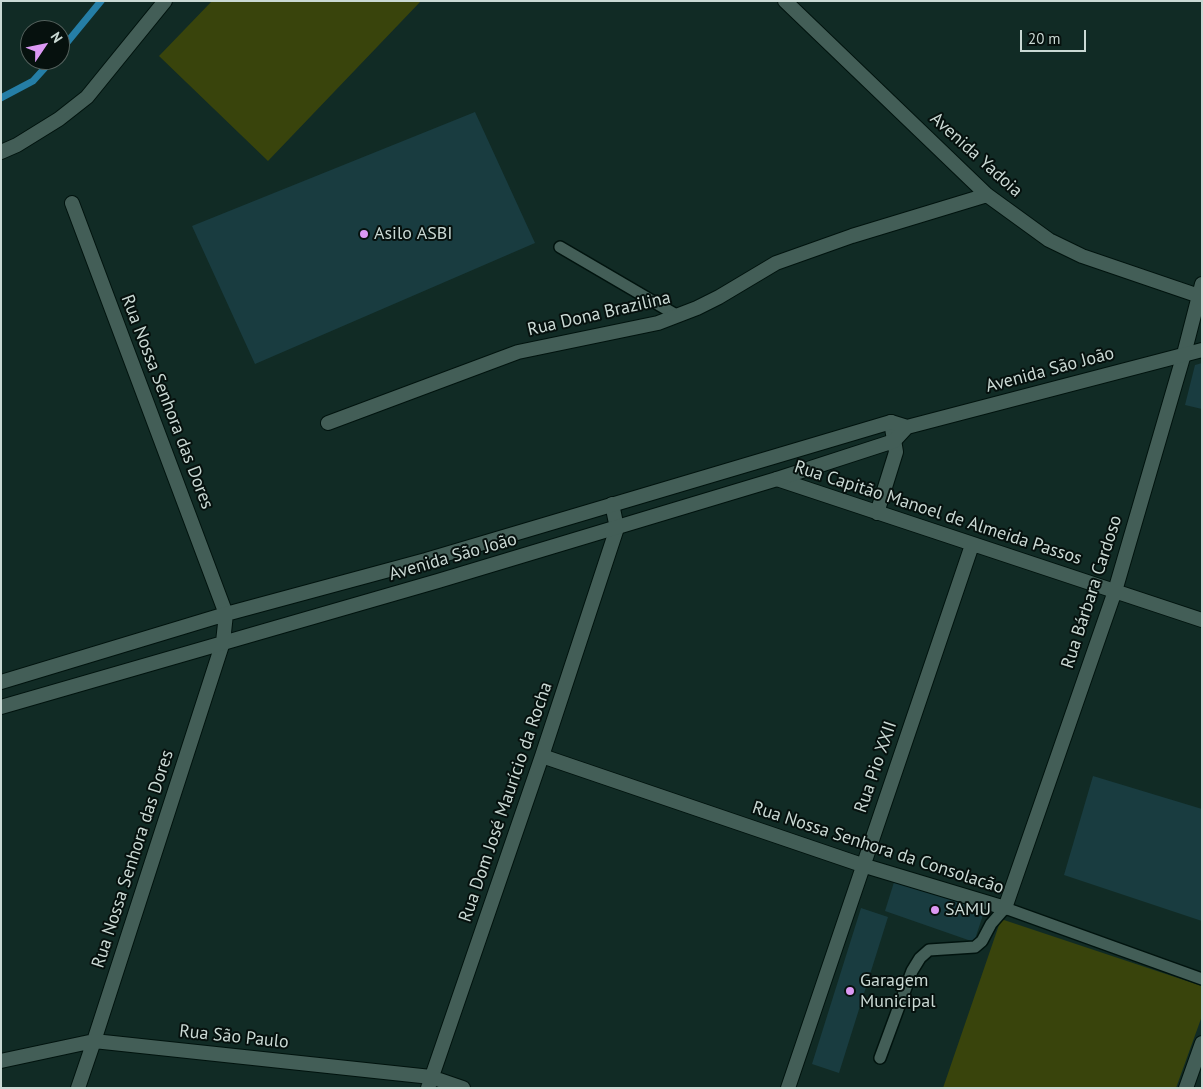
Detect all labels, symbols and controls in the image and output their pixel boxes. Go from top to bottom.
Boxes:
north arrow [20,20,70,70]
scale bar [1023,20,1089,52]
text: N [47,28,67,46]
text: 20 m [1028,29,1061,48]
street label: Avenida Yadoia [926,108,1026,202]
place label: Asilo ASBI [374,223,452,245]
marker: Asilo ASBI [358,228,370,240]
street label: Rua Dona Brazilina [525,287,673,341]
street label: Rua Nossa Senhora das Dores [116,292,218,512]
street label: Avenida São João [983,342,1117,398]
street label: Rua Capitão Manoel de Almeida Passos [792,456,1084,570]
street label: Rua Bárbara Cardoso [1057,513,1127,671]
street label: Avenida São João [387,528,519,586]
street label: Rua Dom José Maurício da Rocha [455,679,557,925]
street label: Rua Pio XXII [850,718,902,816]
street label: Rua Nossa Senhora das Dores [88,747,178,971]
street label: Rua Nossa Senhora da Consolacão [750,797,1006,899]
place label: SAMU [945,899,991,921]
marker: SAMU [929,904,941,916]
place label: Garagem Municipal [860,970,935,1012]
marker: Garagem Municipal [844,985,856,997]
street label: Rua São Paulo [178,1021,290,1053]

